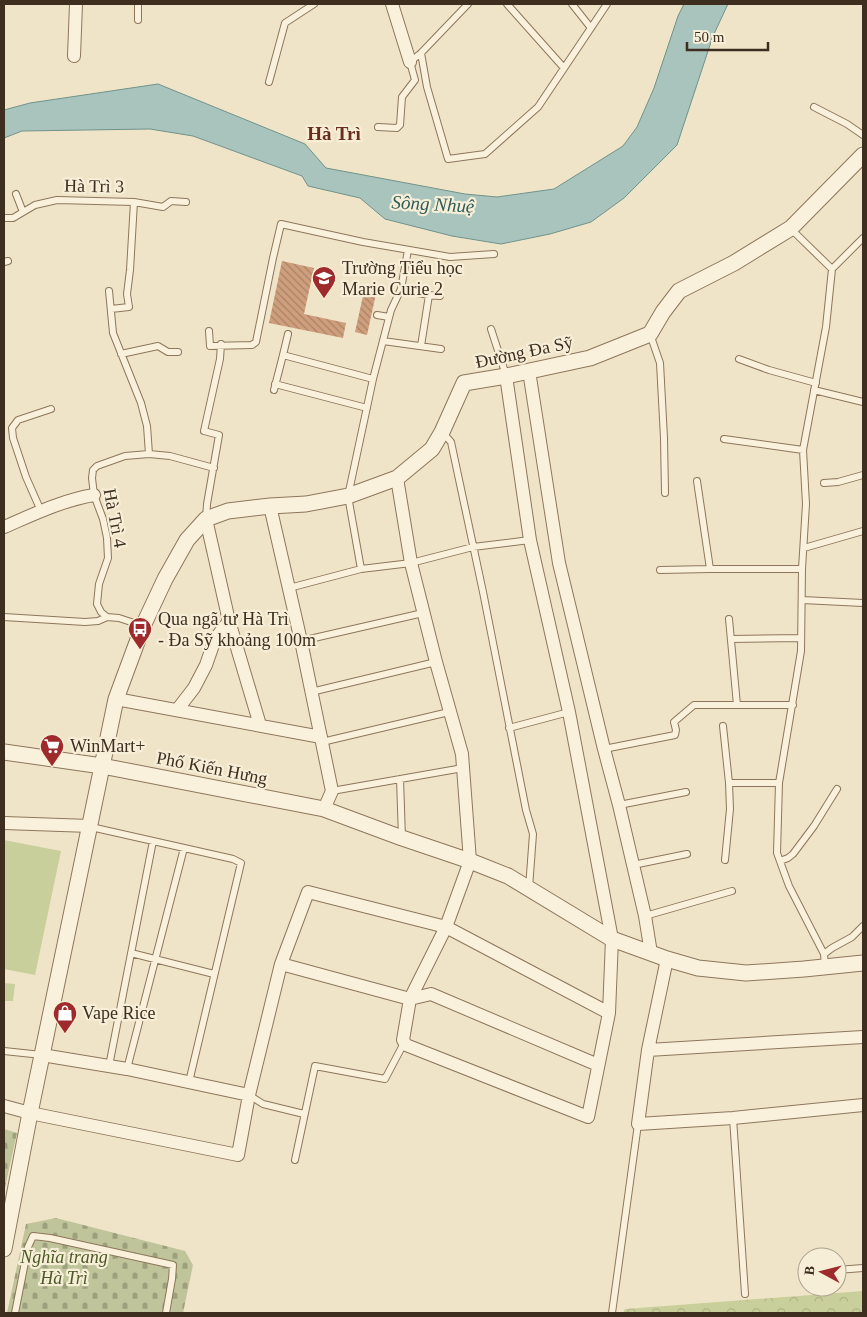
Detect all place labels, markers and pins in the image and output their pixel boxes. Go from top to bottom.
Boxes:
place label: Trường Tiểu học Marie Curie 2 [342,258,463,299]
school or university icon: Trường Tiểu học Marie Curie 2 [311,265,337,299]
place label: Qua ngã tư Hà Trì - Đa Sỹ khoảng 100m [158,609,316,650]
bus stop icon: Qua ngã tư Hà Trì - Đa Sỹ khoảng 100m [127,616,153,650]
supermarket icon: WinMart+ [39,733,65,767]
place label: WinMart+ [70,736,145,756]
shop icon: Vape Rice [52,1000,78,1034]
place label: Vape Rice [82,1003,155,1023]

